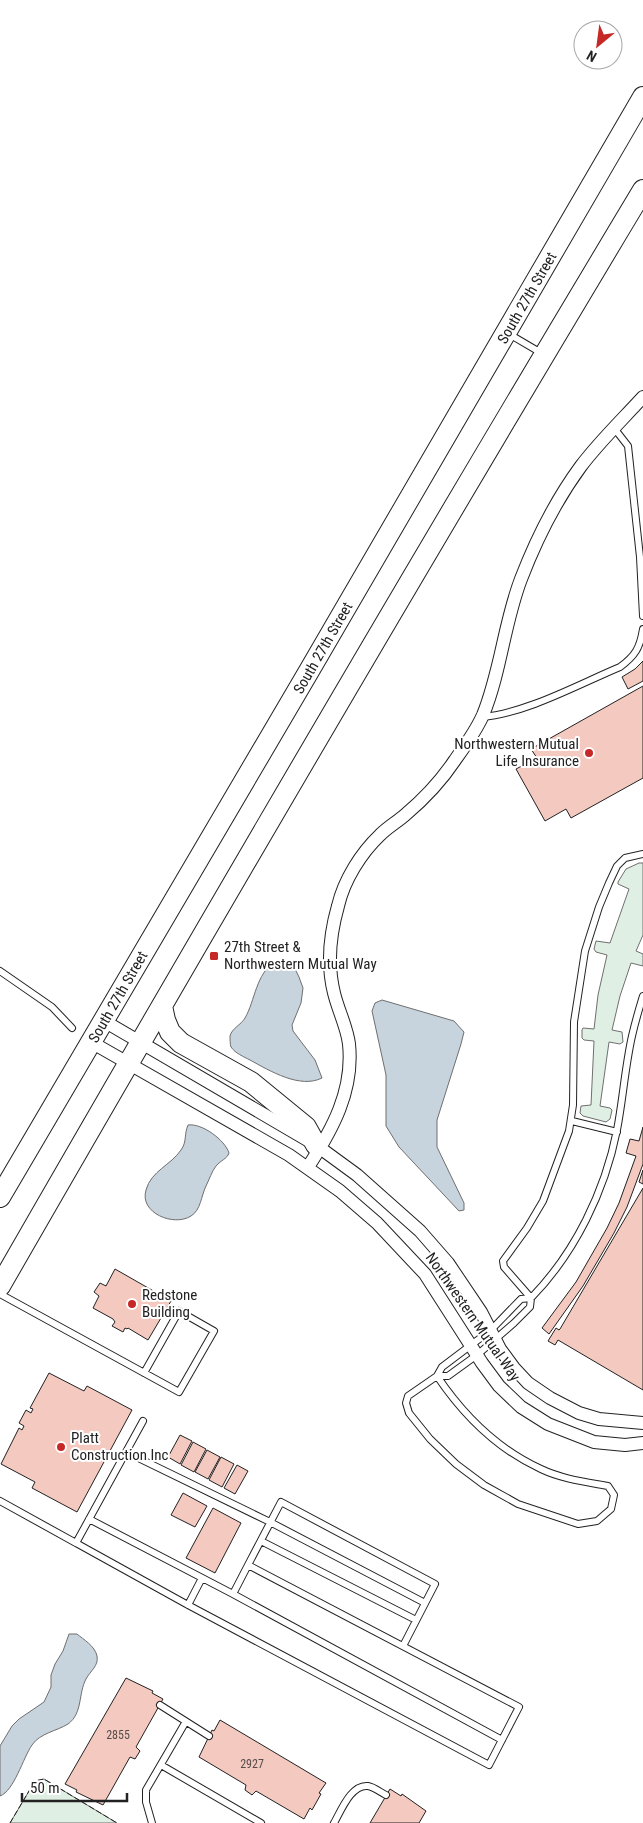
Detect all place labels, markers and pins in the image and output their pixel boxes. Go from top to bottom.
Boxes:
place label: Northwestern Mutual Life Insurance [454,735,579,770]
marker: Northwestern Mutual Life Insurance [583,747,595,759]
place label: 27th Street & Northwestern Mutual Way [224,938,377,973]
marker: 27th Street & Northwestern Mutual Way [208,950,220,962]
place label: Redstone Building [142,1286,197,1321]
marker: Redstone Building [126,1298,138,1310]
place label: Platt Construction Inc [71,1429,168,1464]
marker: Platt Construction Inc [55,1441,67,1453]

